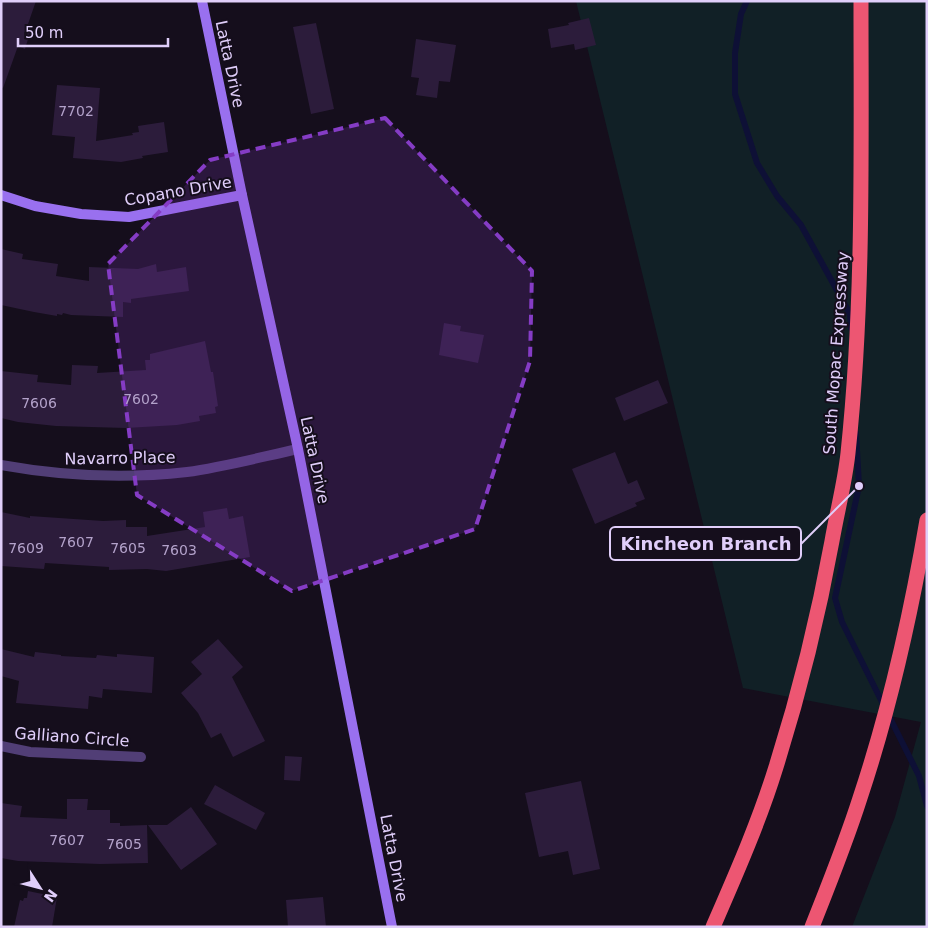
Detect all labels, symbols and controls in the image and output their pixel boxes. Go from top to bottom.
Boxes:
scale bar [18,15,168,47]
street label: Latta Drive [211,19,249,109]
text: 50 m [25,24,63,42]
house number: 7702 [58,103,94,119]
street label: Copano Drive [123,172,233,210]
street label: South Mopac Expressway [819,251,853,455]
house number: 7602 [123,391,159,407]
house number: 7606 [21,395,57,411]
street label: Latta Drive [296,415,334,505]
street label: Navarro Place [64,448,176,468]
callout: Kincheon Branch [610,527,801,560]
text: Kincheon Branch [620,533,792,554]
house number: 7607 [58,534,94,550]
house number: 7609 [8,540,44,556]
house number: 7605 [110,540,146,556]
house number: 7603 [161,542,197,558]
street label: Galliano Circle [14,724,130,750]
street label: Latta Drive [376,813,412,903]
house number: 7607 [49,832,85,848]
house number: 7605 [106,836,142,852]
north arrow [15,863,65,913]
text: N [41,886,60,905]

